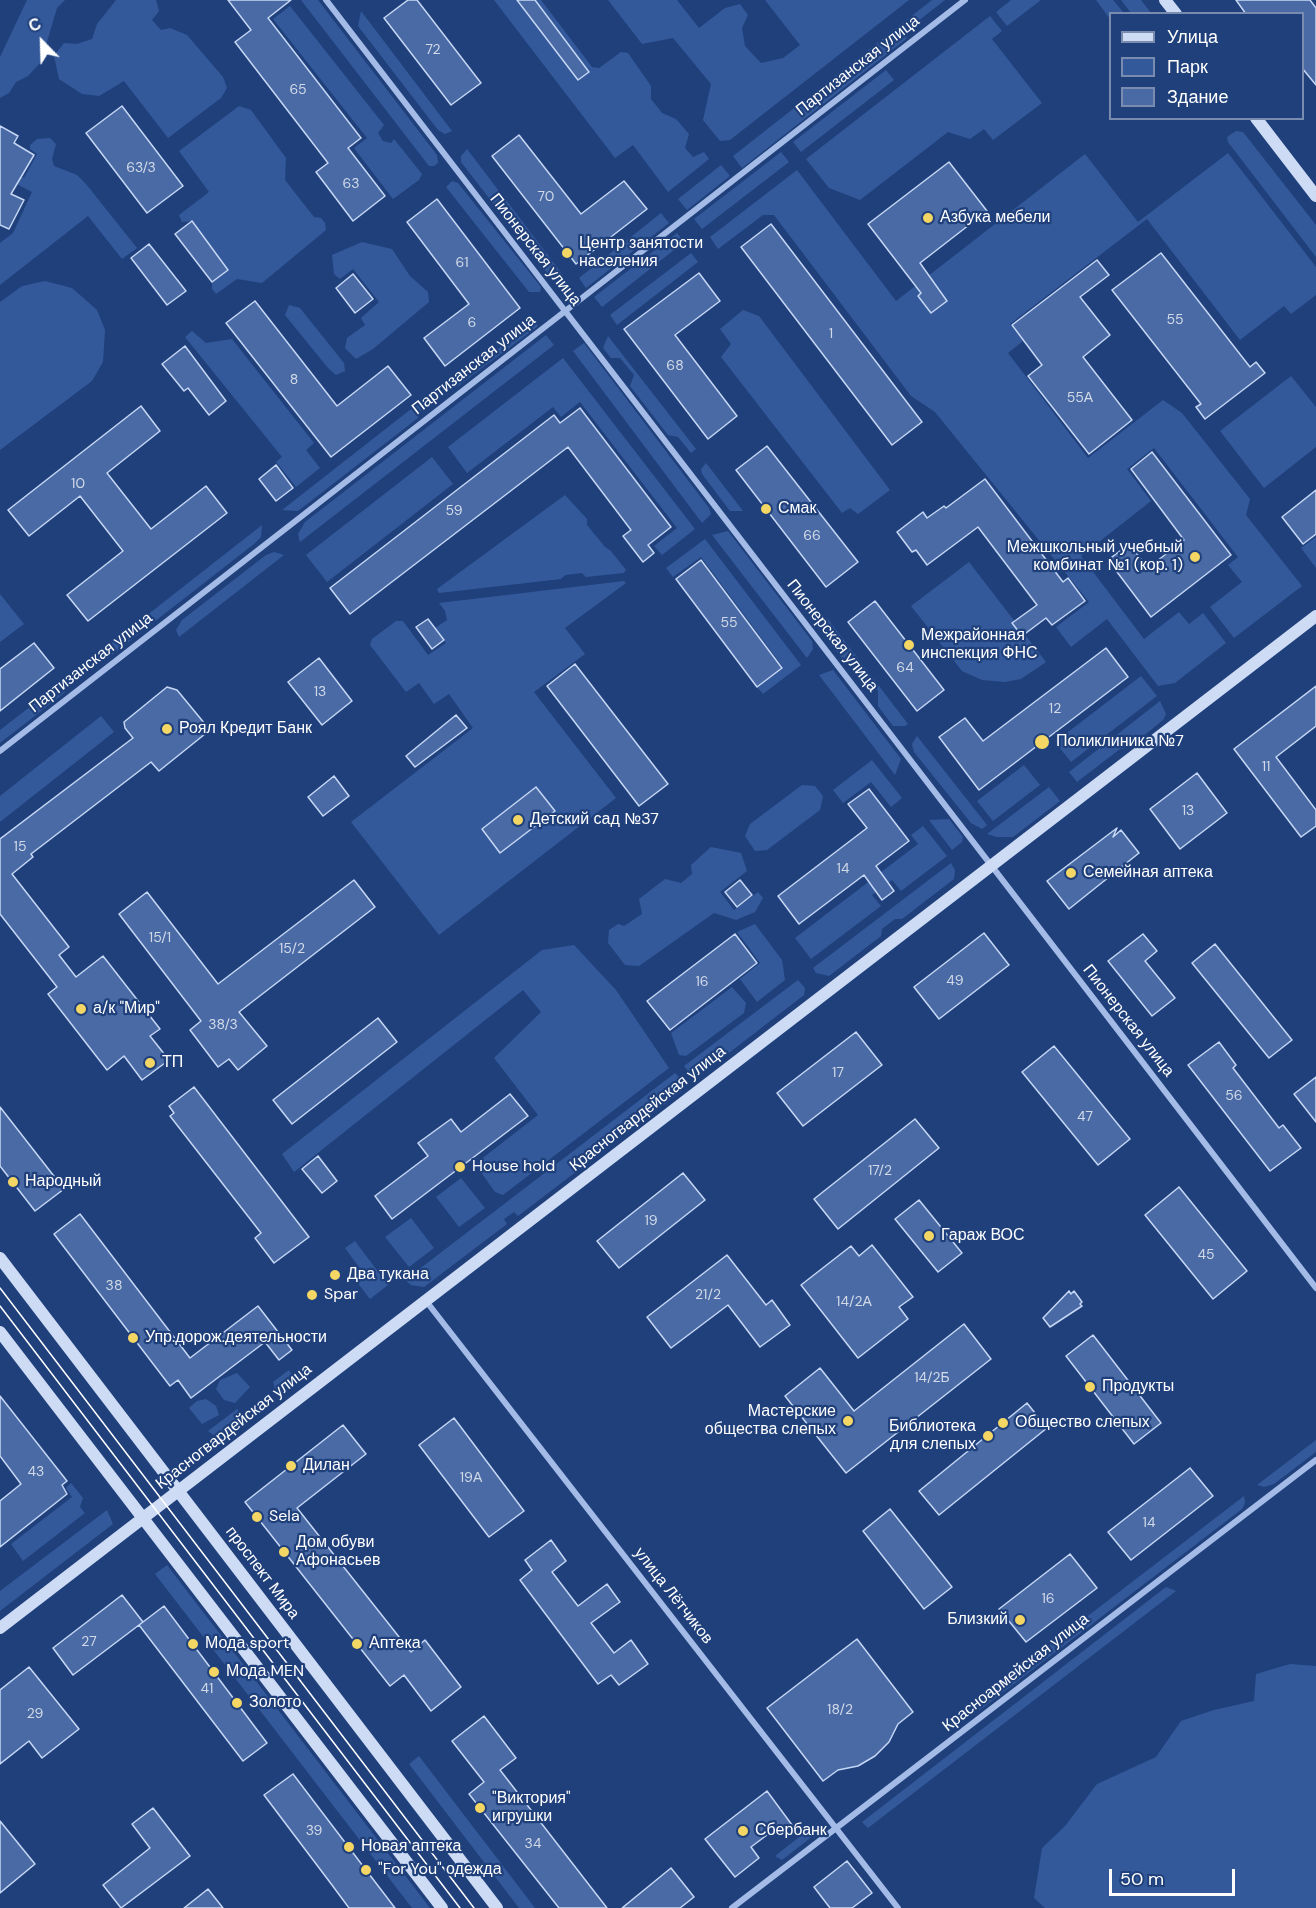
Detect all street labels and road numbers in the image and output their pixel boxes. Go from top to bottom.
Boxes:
street label: Партизанская улица [792,12,924,120]
street label: Пионерская улица [485,190,585,310]
street label: Партизанская улица [408,311,540,419]
street label: Пионерская улица [782,576,882,696]
street label: Партизанская улица [25,609,157,717]
street label: Пионерская улица [1078,961,1178,1081]
street label: Красногвардейская улица [566,1042,730,1176]
street label: Красногвардейская улица [152,1360,316,1494]
street label: проспект Мира [221,1523,303,1623]
street label: улица Лётчиков [629,1544,717,1648]
street label: Красноармейская улица [939,1610,1093,1736]

